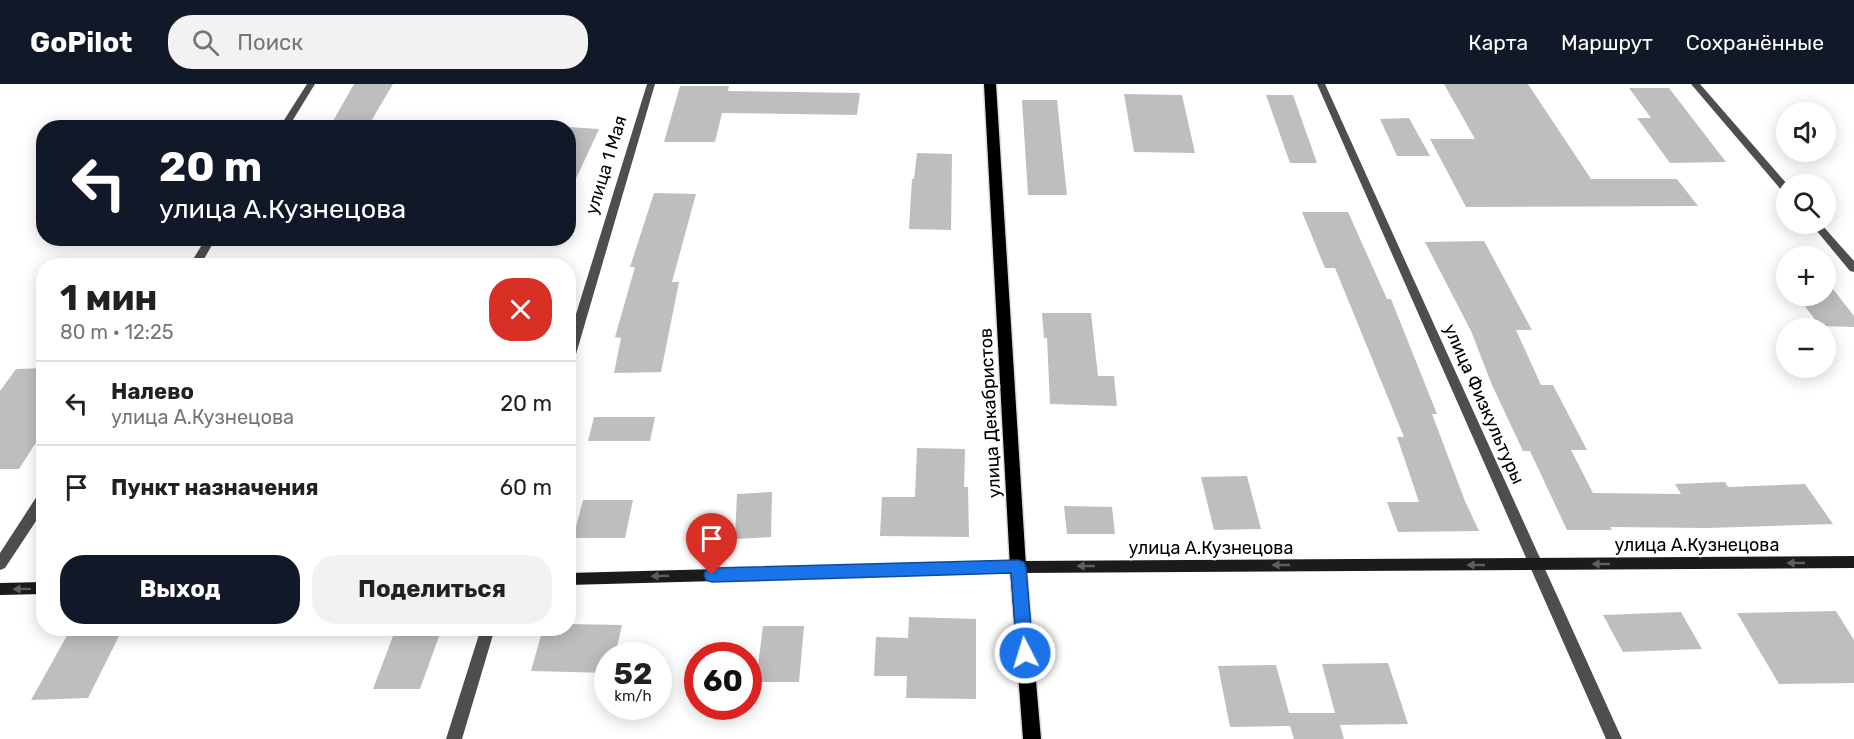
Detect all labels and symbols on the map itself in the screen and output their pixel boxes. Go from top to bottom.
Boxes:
street label: улица 1 Мая [581,113,631,217]
street label: улица Физкультуры [1439,321,1529,487]
street label: улица Декабристов [975,327,1005,499]
pin [686,513,737,575]
street label: улица А.Кузнецова [1615,534,1779,556]
street label: улица А.Кузнецова [1129,537,1293,559]
one-way arrow [1786,558,1805,568]
one-way arrow [1591,559,1610,569]
one-way arrow [1271,560,1290,570]
one-way arrow [1466,560,1485,570]
one-way arrow [1076,561,1095,571]
one-way arrow [650,572,669,581]
one-way arrow [12,584,31,593]
position arrow [993,621,1057,685]
speed limit sign: 60 [684,642,762,720]

